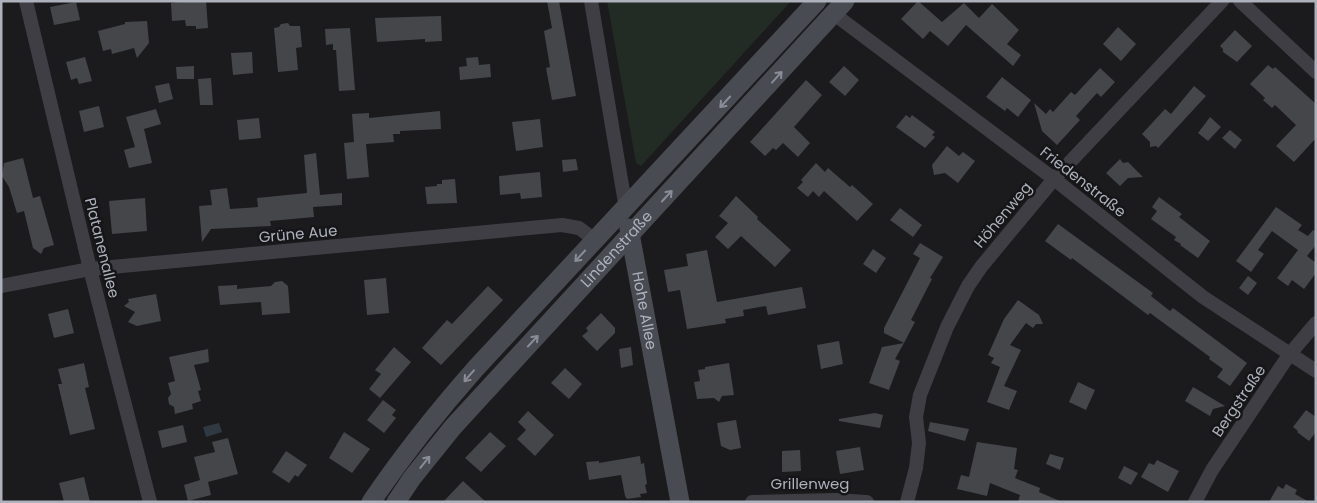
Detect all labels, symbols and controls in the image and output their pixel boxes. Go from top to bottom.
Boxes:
one-way arrow [771,70,783,83]
one-way arrow [719,95,731,108]
street label: Friedenstraße [1036,141,1131,222]
street label: Höhenweg [969,177,1036,252]
one-way arrow [661,190,673,203]
street label: Platanenallee [80,195,125,300]
street label: Lindenstraße [576,206,657,292]
street label: Grüne Aue [258,220,338,247]
one-way arrow [574,250,586,263]
street label: Hohe Allee [627,270,662,351]
one-way arrow [527,335,539,347]
street label: Bergstraße [1207,361,1270,441]
one-way arrow [464,369,475,382]
one-way arrow [419,456,430,469]
street label: Grillenweg [771,473,849,494]

